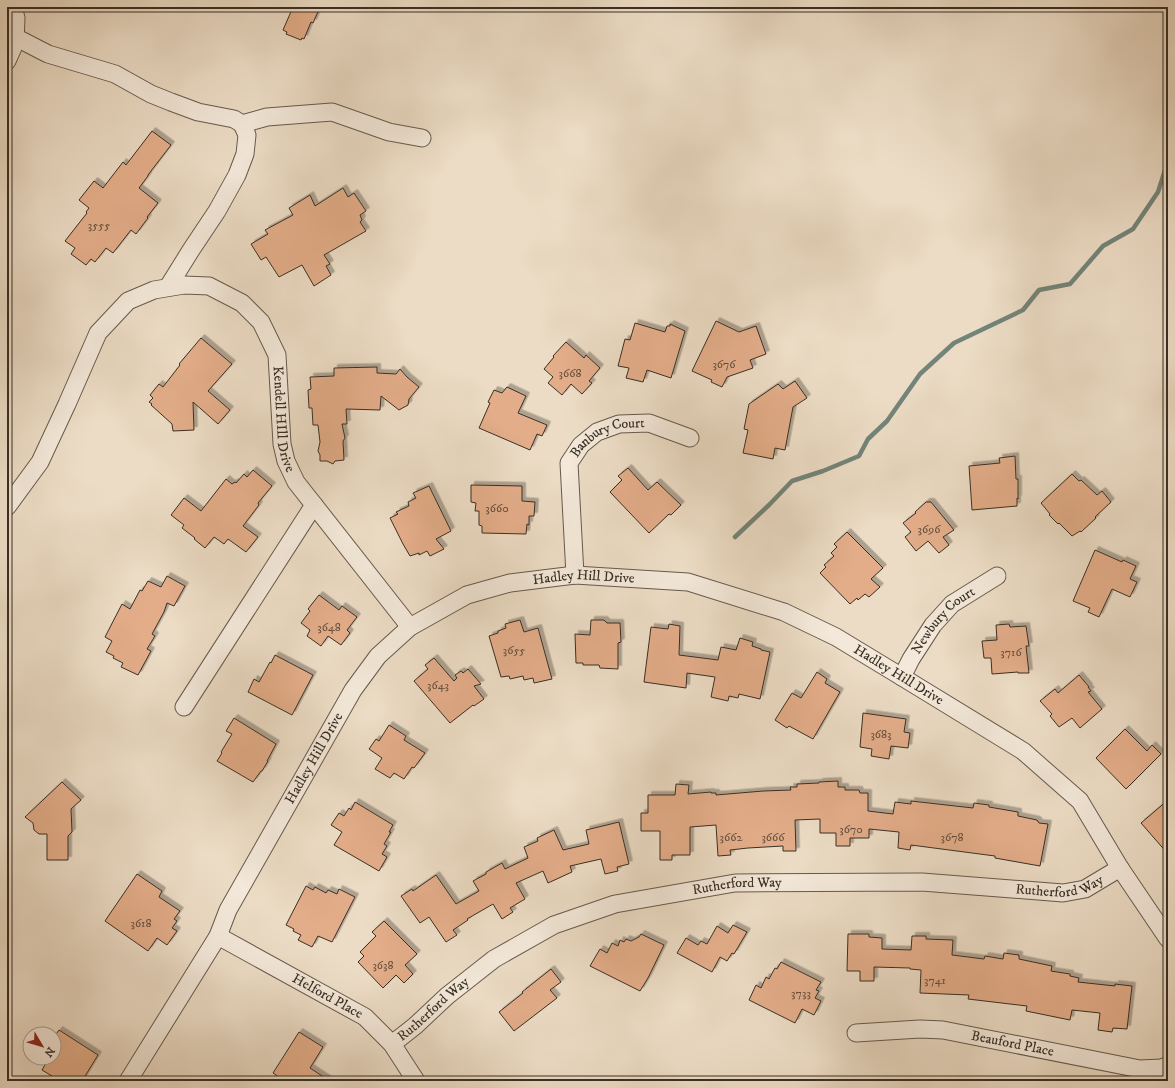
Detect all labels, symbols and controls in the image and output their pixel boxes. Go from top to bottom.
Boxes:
house number: 3555 [88,218,110,233]
house number: 3676 [712,357,736,372]
street label: Kendell HIll Drive [269,365,299,475]
house number: 3668 [559,366,581,381]
street label: Banbury Court [566,414,645,461]
house number: 3660 [485,501,509,516]
house number: 3696 [918,522,941,537]
street label: Hadley Hill Drive [532,566,635,589]
street label: Newbury Court [908,583,979,658]
house number: 3648 [317,620,341,635]
street label: Hadley Hill Drive [850,641,947,709]
house number: 3655 [503,643,525,658]
house number: 3716 [1000,645,1022,660]
house number: 3643 [427,678,449,693]
street label: Hadley Hill Drive [281,709,347,807]
house number: 3683 [870,727,892,742]
house number: 3670 [839,822,863,837]
house number: 3662 [720,830,743,845]
house number: 3666 [761,830,785,845]
house number: 3678 [940,830,964,845]
street label: Rutherford Way [1015,871,1107,902]
street label: Rutherford Way [691,874,782,899]
house number: 3618 [130,916,152,931]
house number: 3638 [372,958,394,973]
street label: Helford Place [289,970,366,1023]
street label: Rutherford Way [394,973,473,1045]
house number: 3741 [924,973,946,988]
house number: 3733 [791,986,811,1001]
north arrow [22,1026,62,1066]
street label: Beauford Place [970,1027,1056,1061]
text: N [41,1044,57,1059]

